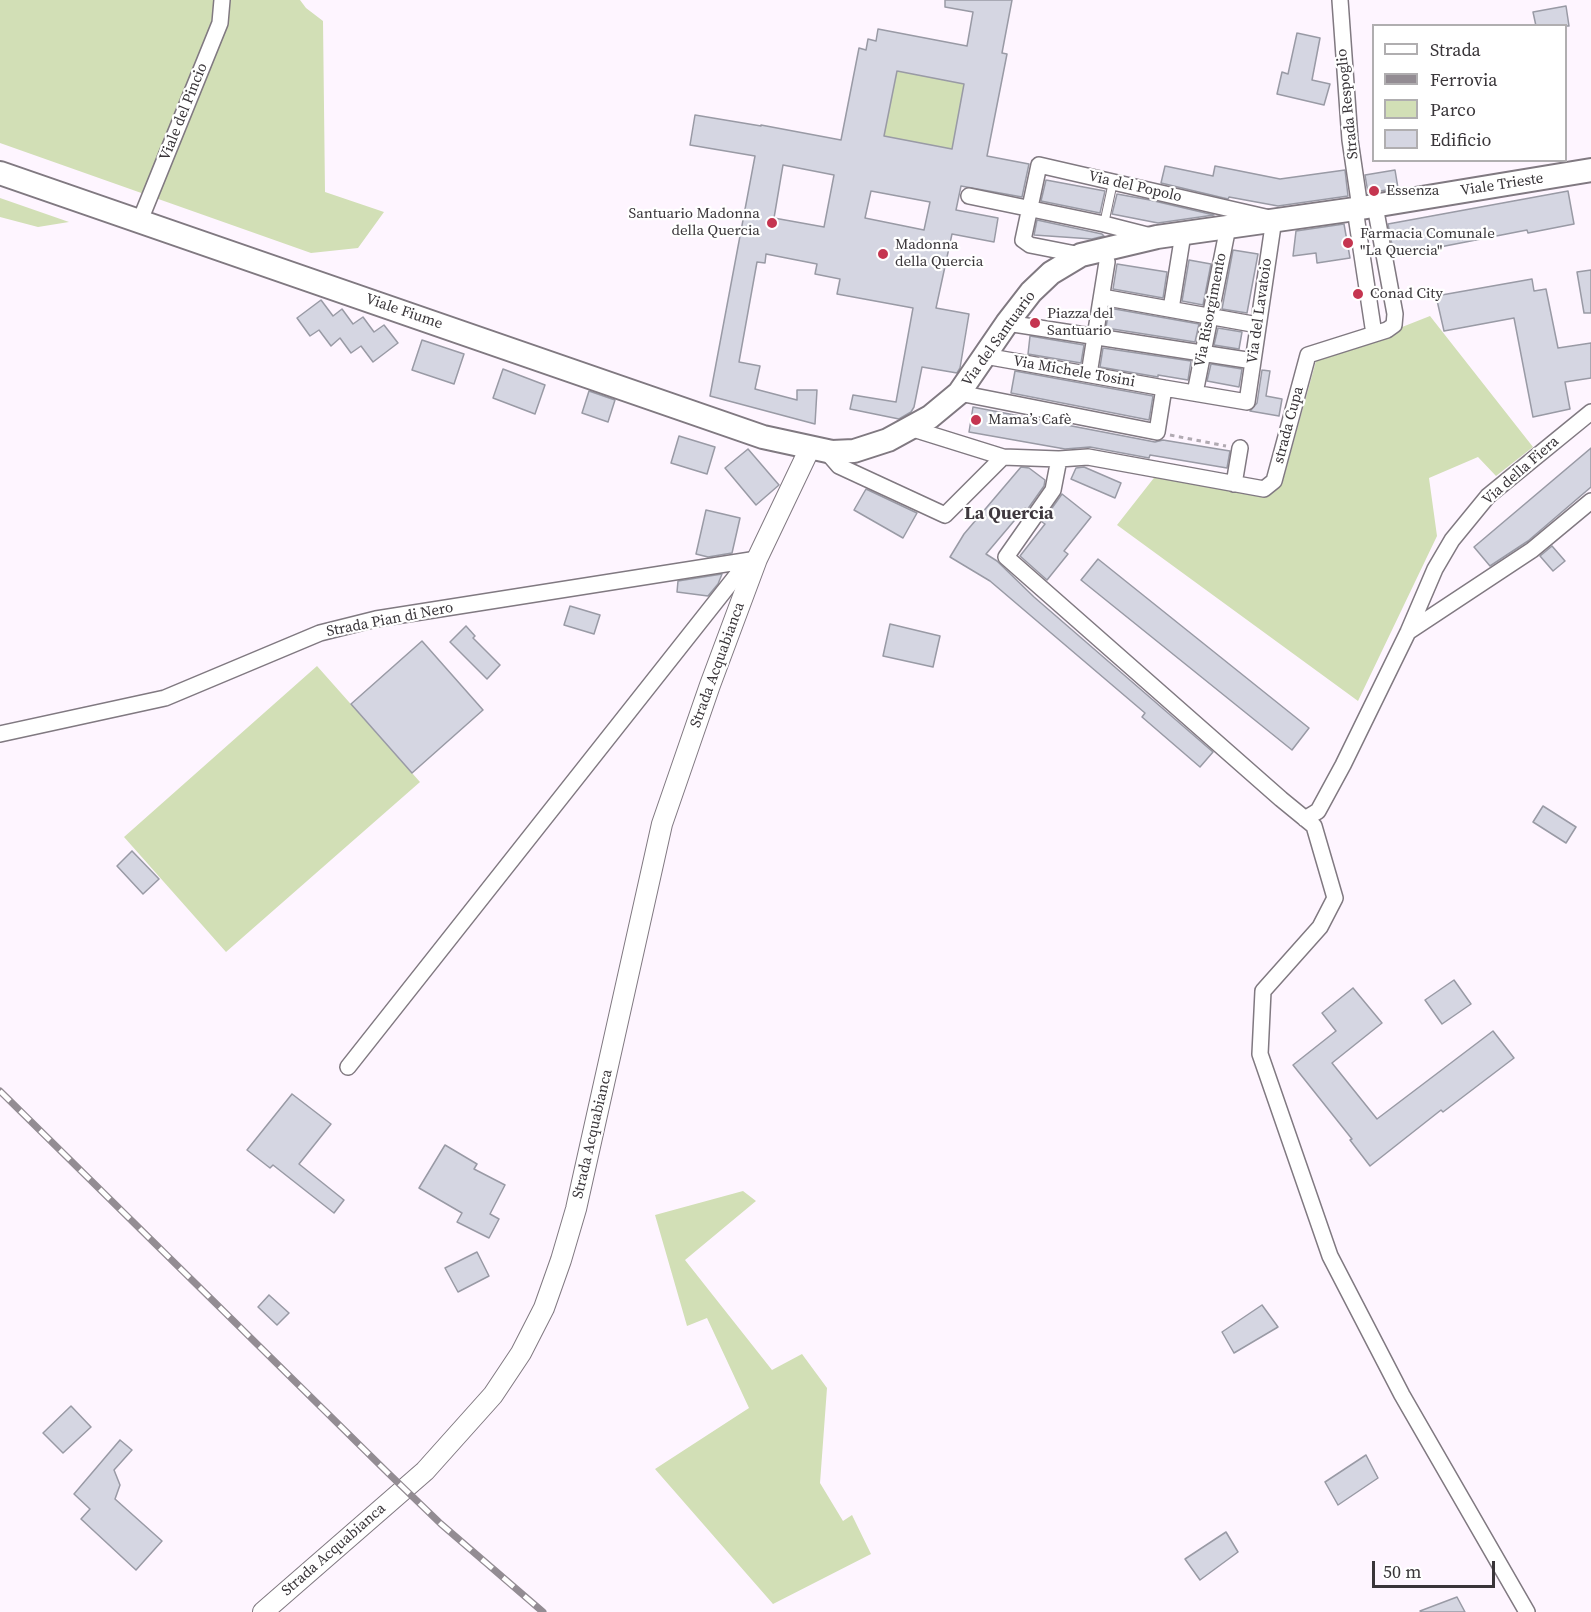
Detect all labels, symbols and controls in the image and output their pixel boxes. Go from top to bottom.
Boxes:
legend [1372,24,1567,162]
text: Strada [1430,37,1481,62]
street label: Strada Respoglio [1333,48,1363,160]
street label: Viale del Pincio [156,60,212,164]
text: Ferrovia [1430,67,1497,92]
text: Parco [1430,97,1476,122]
text: Edificio [1430,127,1491,152]
street label: Via del Popolo [1087,168,1183,206]
street label: Viale Trieste [1459,170,1545,200]
place label: Essenza [1386,182,1439,200]
marker: Essenza [1367,184,1381,198]
place label: Santuario Madonna della Quercia [629,205,760,240]
marker: Santuario Madonna della Quercia [765,216,779,230]
place label: Farmacia Comunale "La Quercia" [1360,225,1495,260]
place label: Madonna della Quercia [895,236,983,271]
marker: Farmacia Comunale "La Quercia" [1341,236,1355,250]
marker: Madonna della Quercia [876,247,890,261]
street label: Via Risorgimento [1191,251,1231,369]
street label: Via del Lavatoio [1244,257,1276,365]
place label: Conad City [1370,285,1443,303]
marker: Conad City [1351,287,1365,301]
street label: Via del Santuario [958,288,1040,390]
street label: Viale Fiume [363,290,445,334]
place label: Piazza del Santuario [1047,305,1113,340]
marker: Piazza del Santuario [1028,316,1042,330]
street label: Via Michele Tosini [1012,352,1136,392]
street label: strada Cupa [1270,385,1308,465]
place label: Mama’s Cafè [988,411,1071,429]
marker: Mama’s Cafè [969,413,983,427]
street label: Via della Fiera [1479,433,1563,509]
district label: La Quercia [964,503,1054,525]
street label: Strada Pian di Nero [325,599,455,641]
street label: Strada Acquabianca [687,600,749,730]
street label: Strada Acquabianca [569,1068,617,1200]
street label: Strada Acquabianca [278,1500,390,1600]
scale bar [1375,1549,1498,1587]
text: 50 m [1383,1559,1421,1584]

